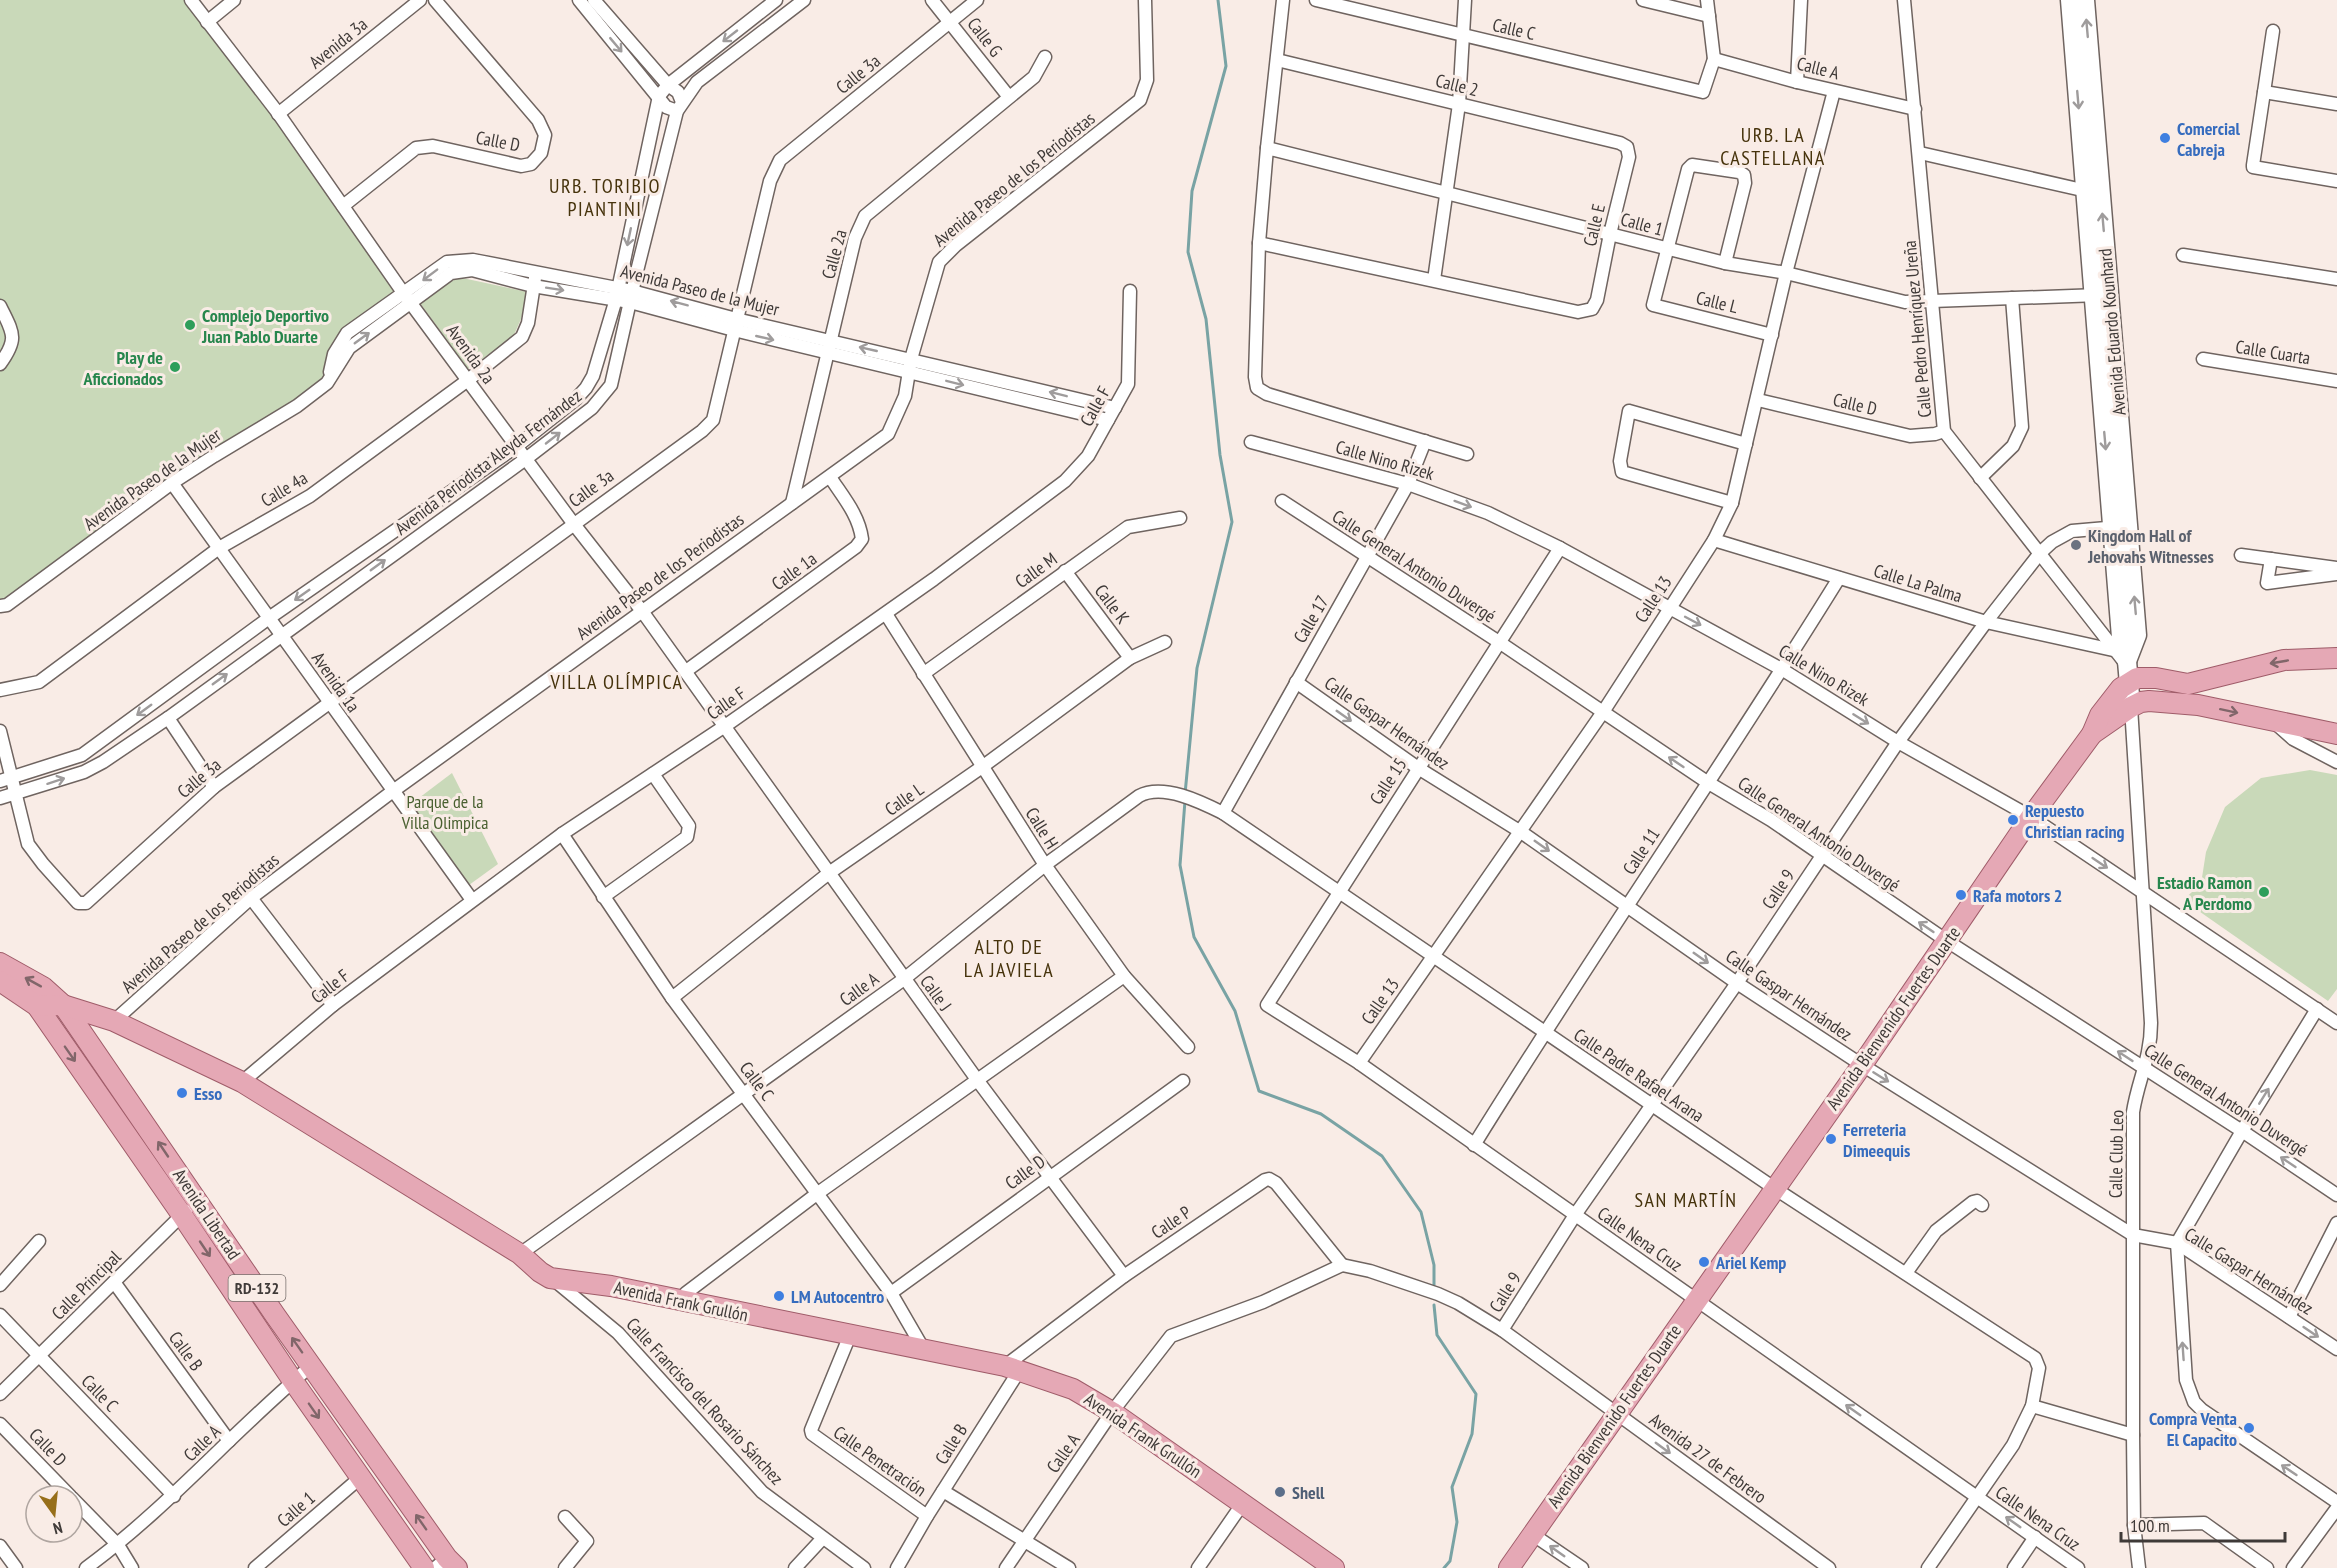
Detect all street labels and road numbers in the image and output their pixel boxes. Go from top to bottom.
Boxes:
street label: Avenida 3a [304,13,372,73]
street label: Calle G [962,13,1008,61]
street label: Calle C [1490,13,1538,45]
street label: Calle 3a [831,49,885,99]
street label: Calle A [1794,52,1842,84]
street label: Calle 2 [1433,69,1481,101]
street label: Avenida Paseo de los Periodistas [929,107,1099,251]
street label: Calle D [474,125,522,157]
street label: Calle E [1578,202,1610,248]
street label: Calle 1 [1618,207,1666,241]
street label: Calle 2a [816,227,852,281]
street label: Calle Pedro Henríquez Ureña [1898,240,1936,418]
street label: Avenida Eduardo Kounhard [2093,248,2131,416]
street label: Avenida Paseo de la Mujer [618,259,782,321]
street label: Calle L [1694,286,1741,318]
street label: Avenida 2a [442,320,500,388]
street label: Calle Cuarta [2234,335,2312,369]
street label: Calle F [1075,382,1115,430]
street label: Avenida Periodista Aleyda Fernández [390,384,586,540]
street label: Calle D [1831,388,1879,420]
street label: Avenida Paseo de la Mujer [79,423,225,535]
street label: Calle Nino Rizek [1333,435,1437,485]
street label: Calle 3a [564,464,618,512]
street label: Calle 4a [257,466,311,512]
street label: Calle General Antonio Duvergé [1328,505,1500,627]
street label: Avenida Paseo de los Periodistas [572,508,748,644]
street label: Calle 1a [767,547,821,595]
street label: Calle M [1011,547,1061,593]
street label: Calle La Palma [1871,559,1965,607]
street label: Calle 13 [1629,571,1677,627]
street label: Calle K [1090,580,1134,628]
street label: Calle 17 [1288,591,1334,647]
street label: Calle Nino Rizek [1775,639,1873,711]
street label: Avenida 1a [307,647,365,717]
street label: Calle Gaspar Hernández [1320,671,1454,775]
street label: Calle F [702,681,750,725]
street label: Calle 3a [172,753,226,803]
street label: Calle 15 [1364,753,1412,809]
street label: Calle General Antonio Duvergé [1734,771,1904,897]
street label: Calle L [880,777,928,821]
street label: Calle H [1020,803,1064,853]
street label: Calle 11 [1617,823,1665,879]
street label: Avenida Paseo de los Periodistas [116,848,284,998]
street label: Calle 9 [1756,865,1800,913]
street label: Avenida Bienvenido Fuertes Duarte [1821,922,1965,1114]
street label: Calle Gaspar Hernández [1721,944,1857,1046]
street label: Calle F [306,964,354,1008]
street label: Calle A [835,967,883,1011]
street label: Calle J [915,970,957,1016]
street label: Calle 13 [1356,973,1404,1029]
street label: Calle Padre Rafael Arana [1570,1023,1708,1127]
street label: Calle General Antonio Duvergé [2140,1039,2312,1161]
street label: Calle C [735,1057,779,1105]
street label: Calle Club Leo [2104,1109,2128,1198]
street label: Calle D [1000,1150,1050,1194]
street label: Avenida Libertad [168,1164,246,1264]
street label: Calle P [1147,1200,1195,1244]
street label: Calle Nena Cruz [1593,1201,1687,1277]
street label: Calle Gaspar Hernández [2180,1222,2318,1320]
street label: Calle Principal [46,1245,126,1325]
street label: Calle 9 [1484,1268,1526,1316]
road number: RD-132 [228,1275,286,1301]
street label: Avenida Frank Grullón [612,1276,750,1326]
street label: Calle Francisco del Rosario Sánchez [622,1313,788,1489]
street label: Avenida Bienvenido Fuertes Duarte [1542,1320,1686,1512]
street label: Calle B [164,1327,208,1375]
street label: Calle C [77,1370,123,1416]
street label: Avenida Frank Grullón [1080,1387,1206,1483]
street label: Avenida 27 de Febrero [1645,1408,1771,1508]
street label: Calle A [179,1420,226,1466]
street label: Calle B [930,1420,972,1468]
street label: Calle Penetración [829,1421,931,1501]
street label: Calle D [24,1423,72,1471]
street label: Calle A [1041,1428,1085,1477]
street label: Calle Nena Cruz [1991,1480,2085,1556]
street label: Calle 1 [272,1486,320,1532]

